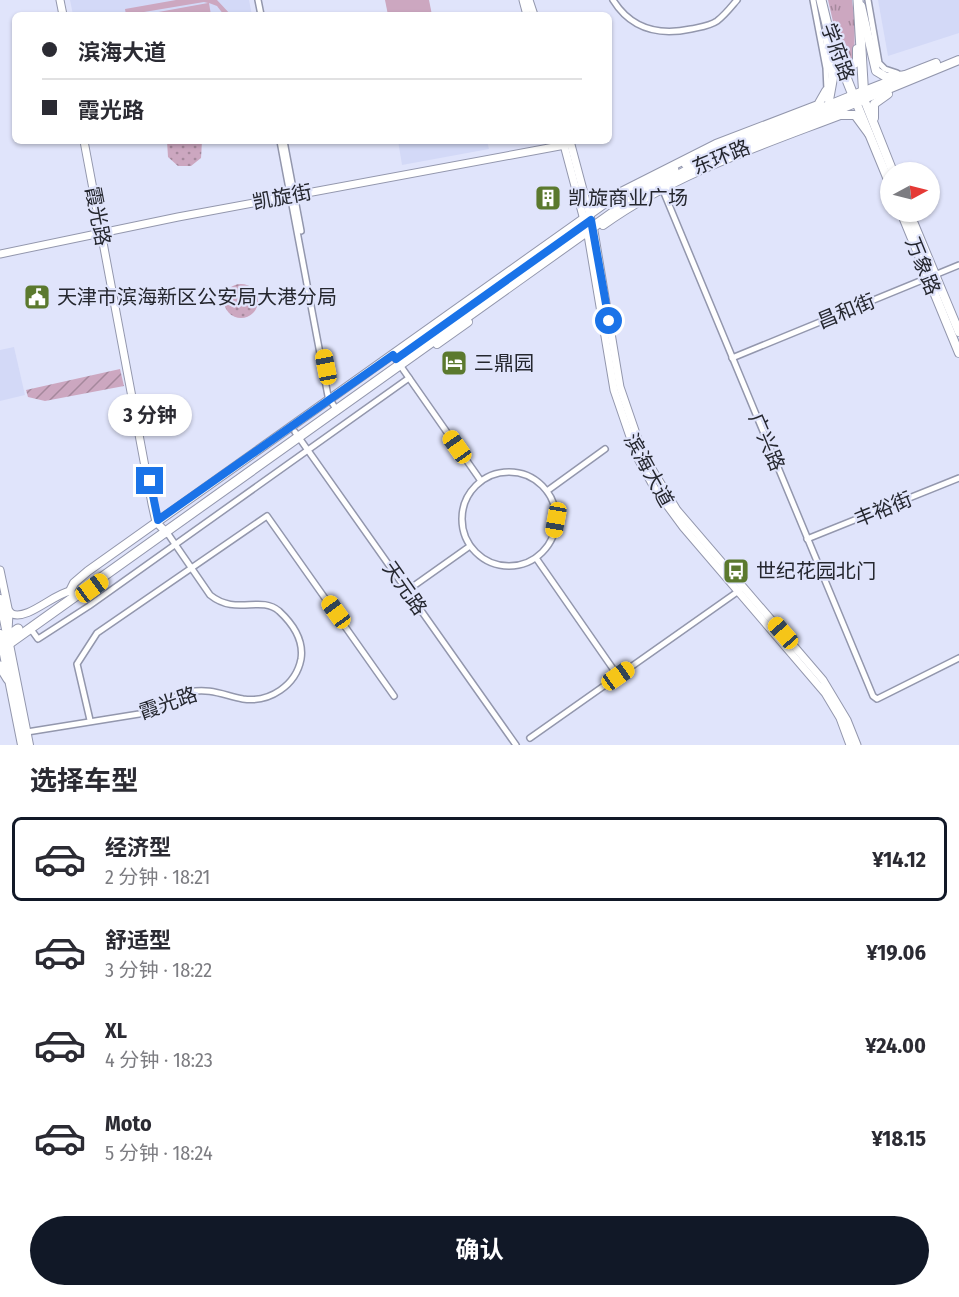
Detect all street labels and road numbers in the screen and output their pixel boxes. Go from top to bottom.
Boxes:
street label: 学府路 [816,20,860,84]
street label: 东环路 [689,135,753,179]
street label: 凯旋街 [250,179,314,215]
street label: 霞光路 [80,184,116,248]
street label: 万象路 [901,234,945,298]
street label: 昌和街 [814,289,878,333]
street label: 广兴路 [744,410,790,474]
street label: 滨海大道 [619,429,679,511]
street label: 丰裕街 [851,487,915,531]
street label: 天元路 [378,557,432,619]
street label: 霞光路 [136,682,200,724]

